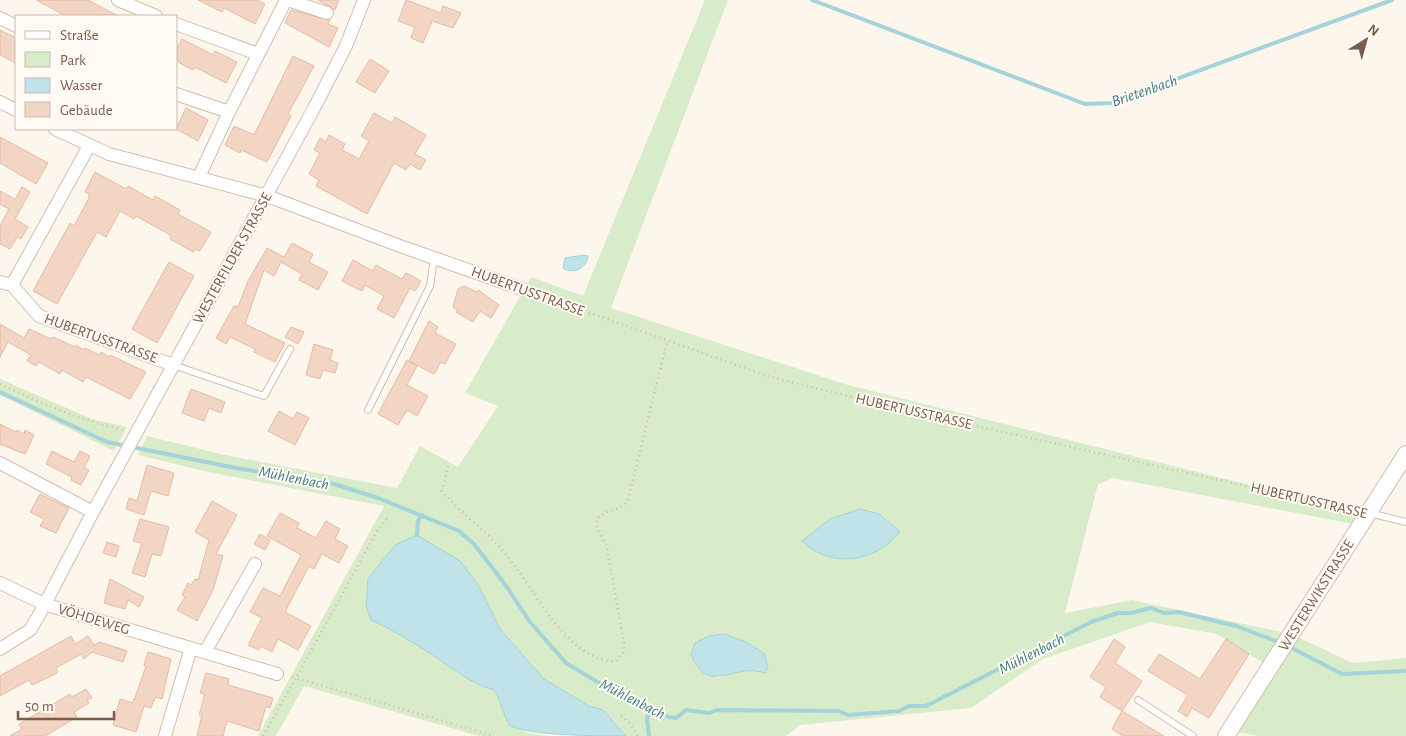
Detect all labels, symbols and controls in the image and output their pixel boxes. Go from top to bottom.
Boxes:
legend [15,15,178,130]
north arrow [1341,15,1391,65]
text: N [1365,22,1381,39]
text: Straße [60,28,99,43]
text: Park [60,53,86,68]
water label: Brietenbach [1109,72,1179,110]
text: Wasser [60,78,103,93]
text: Gebäude [60,103,113,118]
street label: WESTERFILDER STRASSE [190,190,275,326]
street label: HUBERTUSSTRASSE [469,264,586,319]
street label: HUBERTUSSTRASSE [42,311,159,366]
street label: HUBERTUSSTRASSE [854,391,974,432]
water label: Mühlenbach [257,463,330,493]
street label: HUBERTUSSTRASSE [1249,480,1369,521]
street label: WESTERWIKSTRASSE [1276,537,1357,654]
street label: VÖHDEWEG [56,600,132,638]
water label: Mühlenbach [996,631,1067,677]
water label: Mühlenbach [597,676,668,722]
scale bar [18,688,114,720]
text: 50 m [25,699,54,714]

